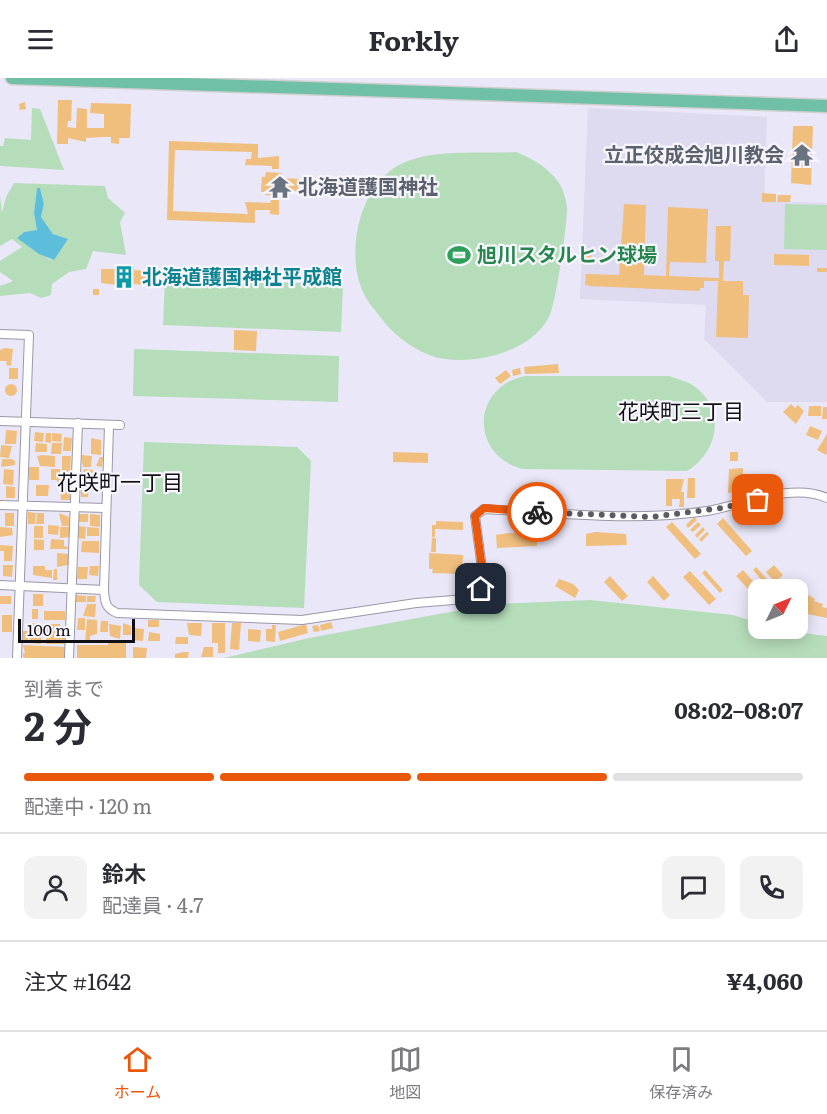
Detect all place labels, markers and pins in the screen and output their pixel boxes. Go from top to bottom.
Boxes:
place label: 立正佼成会旭川教会 [604,138,784,168]
temple icon: 立正佼成会旭川教会 [789,142,815,168]
place label: 北海道護国神社 [298,170,438,200]
temple icon: 北海道護国神社 [267,174,293,200]
place label: 旭川スタルヒン球場 [477,238,657,268]
sports icon: 旭川スタルヒン球場 [446,242,472,268]
place label: 北海道護国神社平成館 [142,260,342,290]
building icon: 北海道護国神社平成館 [111,264,137,290]
pin [732,474,783,525]
pin [455,563,506,614]

